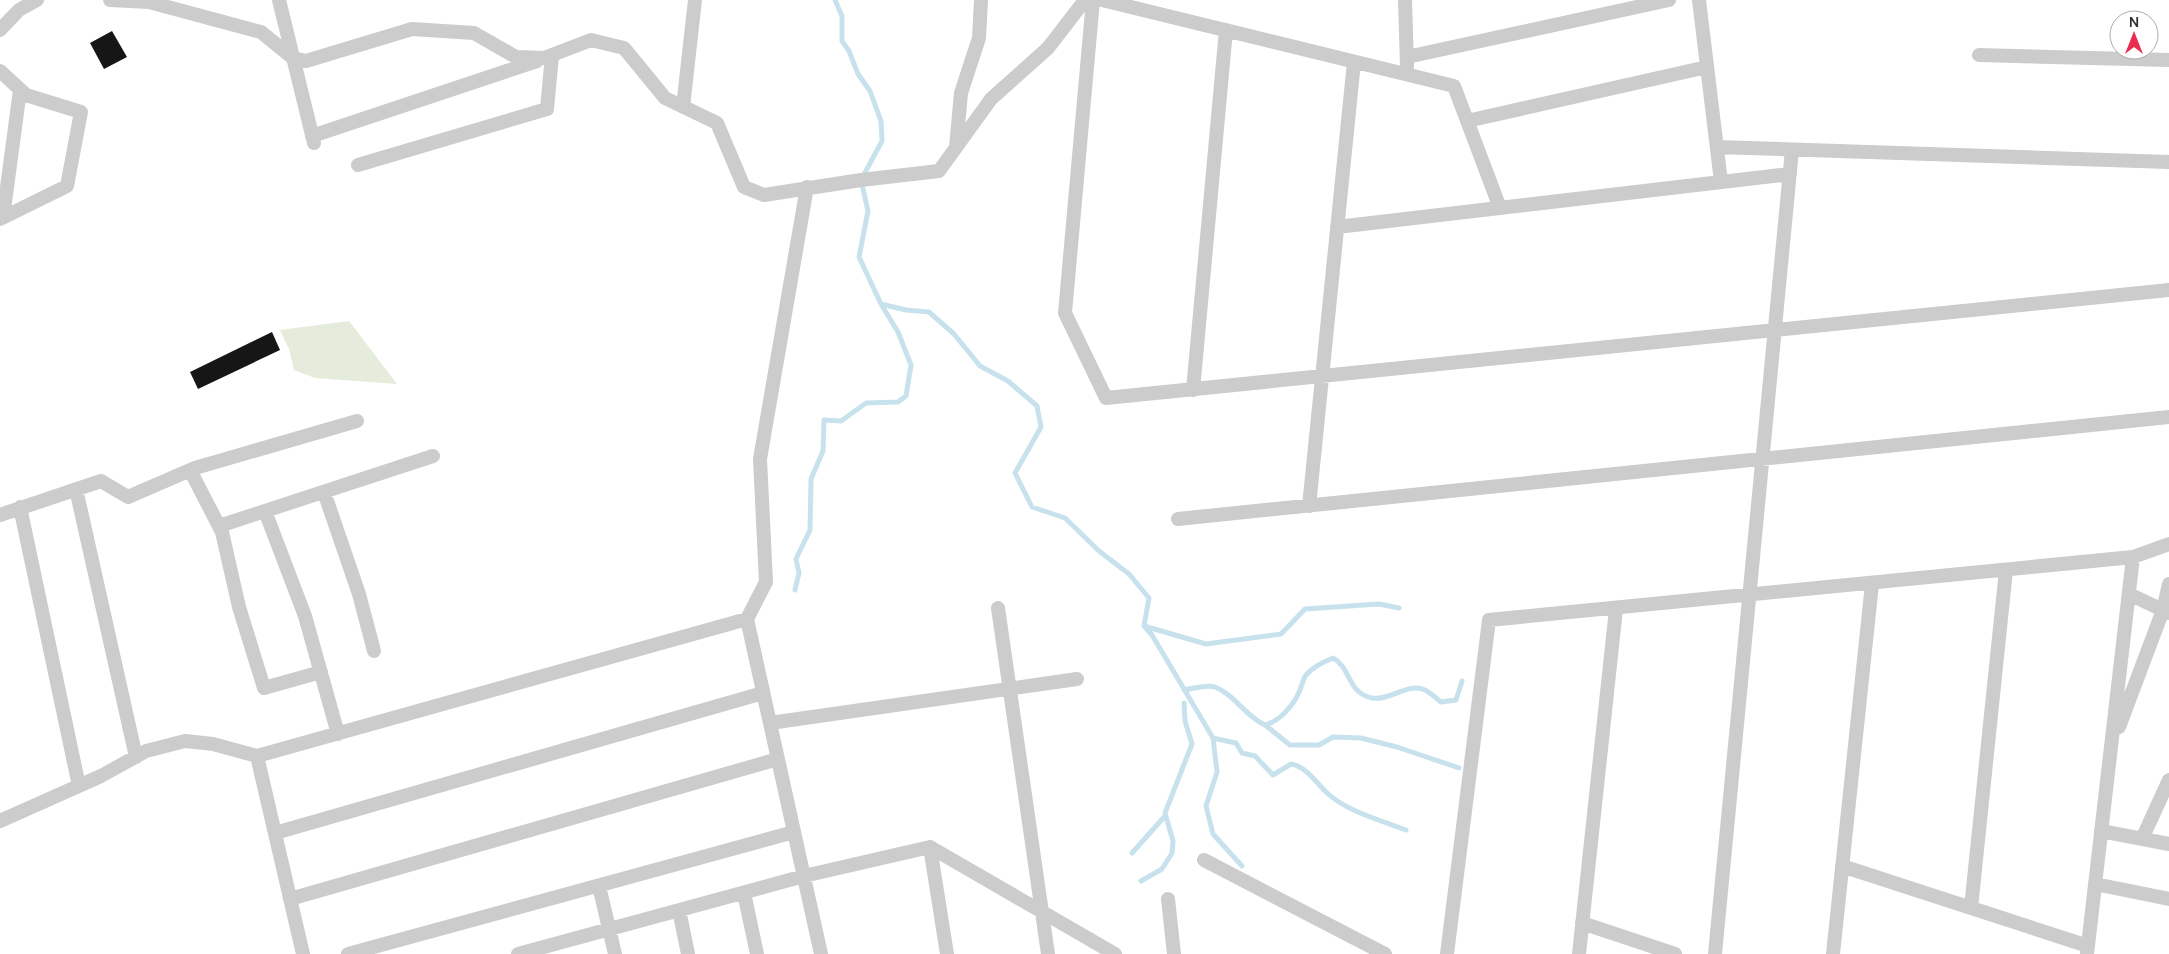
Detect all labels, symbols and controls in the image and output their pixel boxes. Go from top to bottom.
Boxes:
north arrow [2109,10,2159,60]
text: N [2129,12,2139,31]

